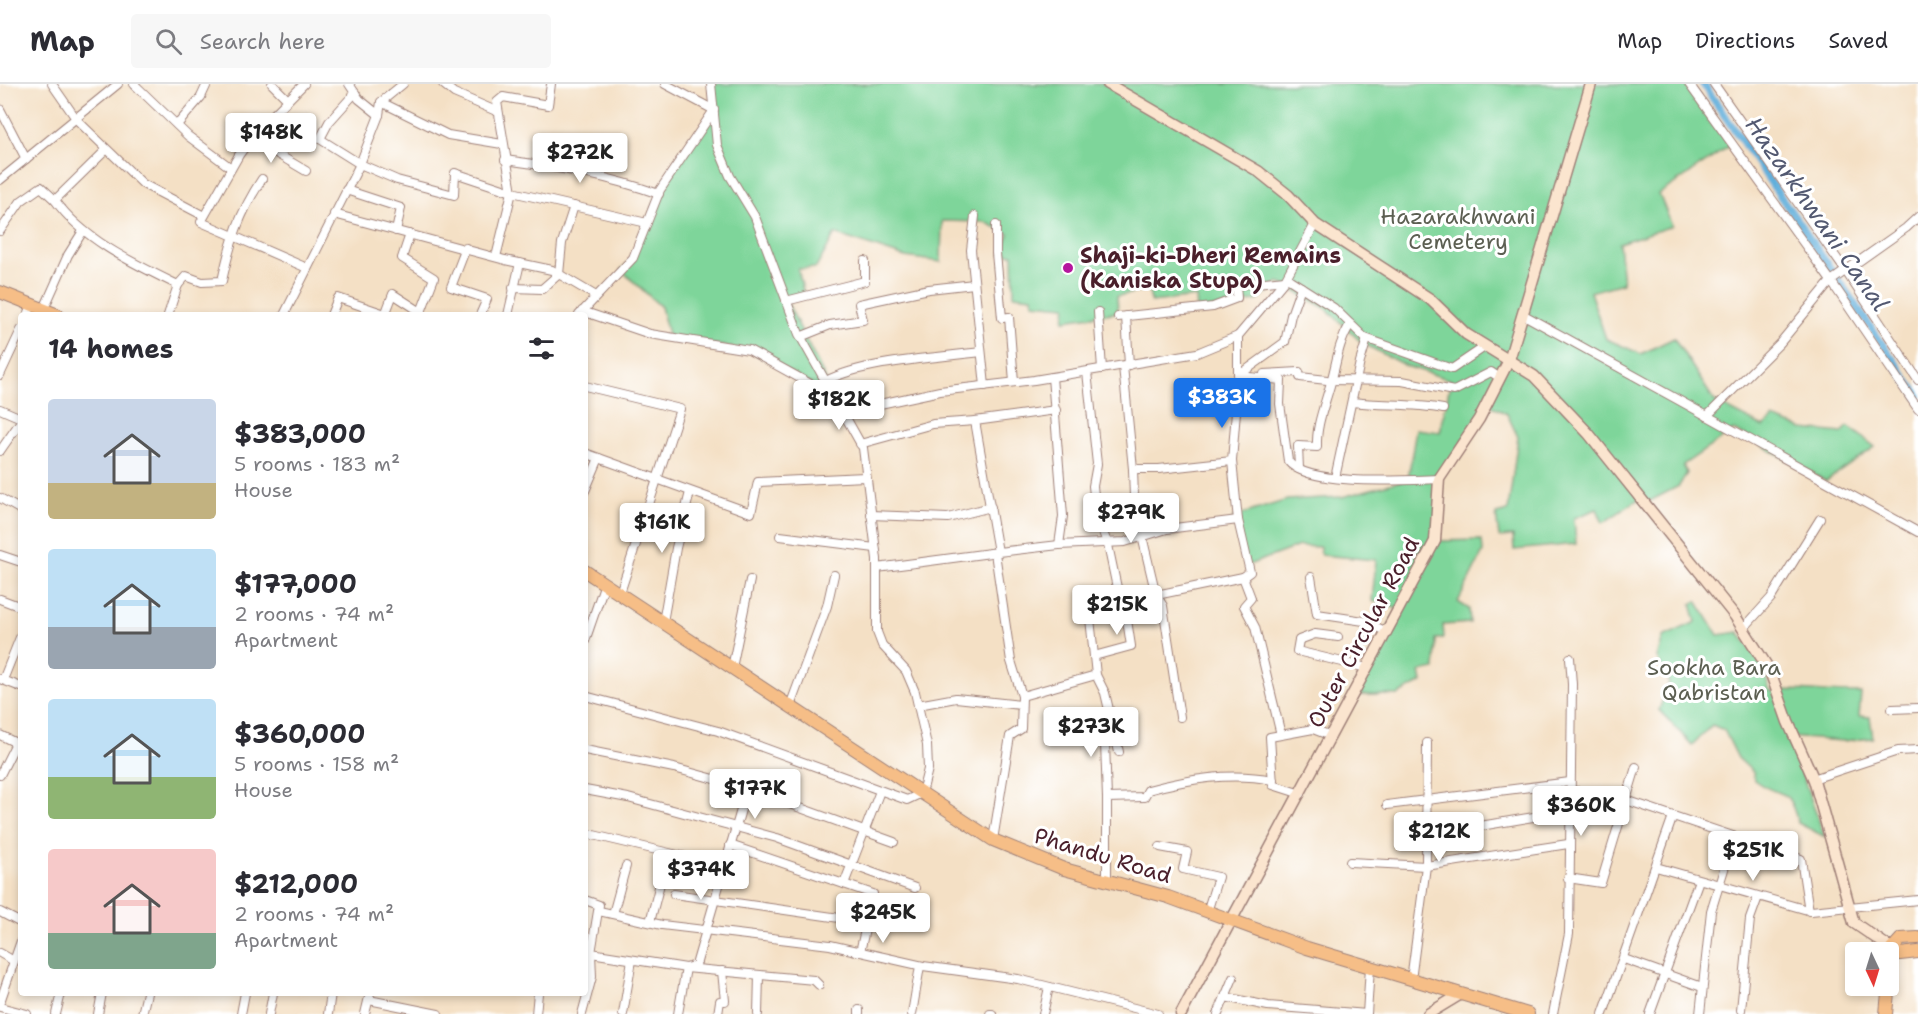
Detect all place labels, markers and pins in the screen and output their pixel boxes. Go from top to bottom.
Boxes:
pin: $148K [229,113,313,164]
pin: $272K [538,133,622,184]
place label: Shaji-ki-Dheri Remains (Kaniska Stupa) [1080,241,1341,295]
marker: Shaji-ki-Dheri Remains (Kaniska Stupa) [1061,261,1075,275]
pin: $383K [1180,378,1264,429]
pin: $182K [797,380,881,431]
pin: $279K [1089,493,1173,544]
pin: $161K [620,503,704,554]
pin: $215K [1075,585,1159,636]
pin: $273K [1049,707,1133,758]
pin: $177K [713,769,797,820]
pin: $360K [1539,786,1623,837]
pin: $212K [1397,812,1481,863]
pin: $251K [1711,831,1795,882]
pin: $374K [659,850,743,901]
pin: $245K [841,893,925,944]

